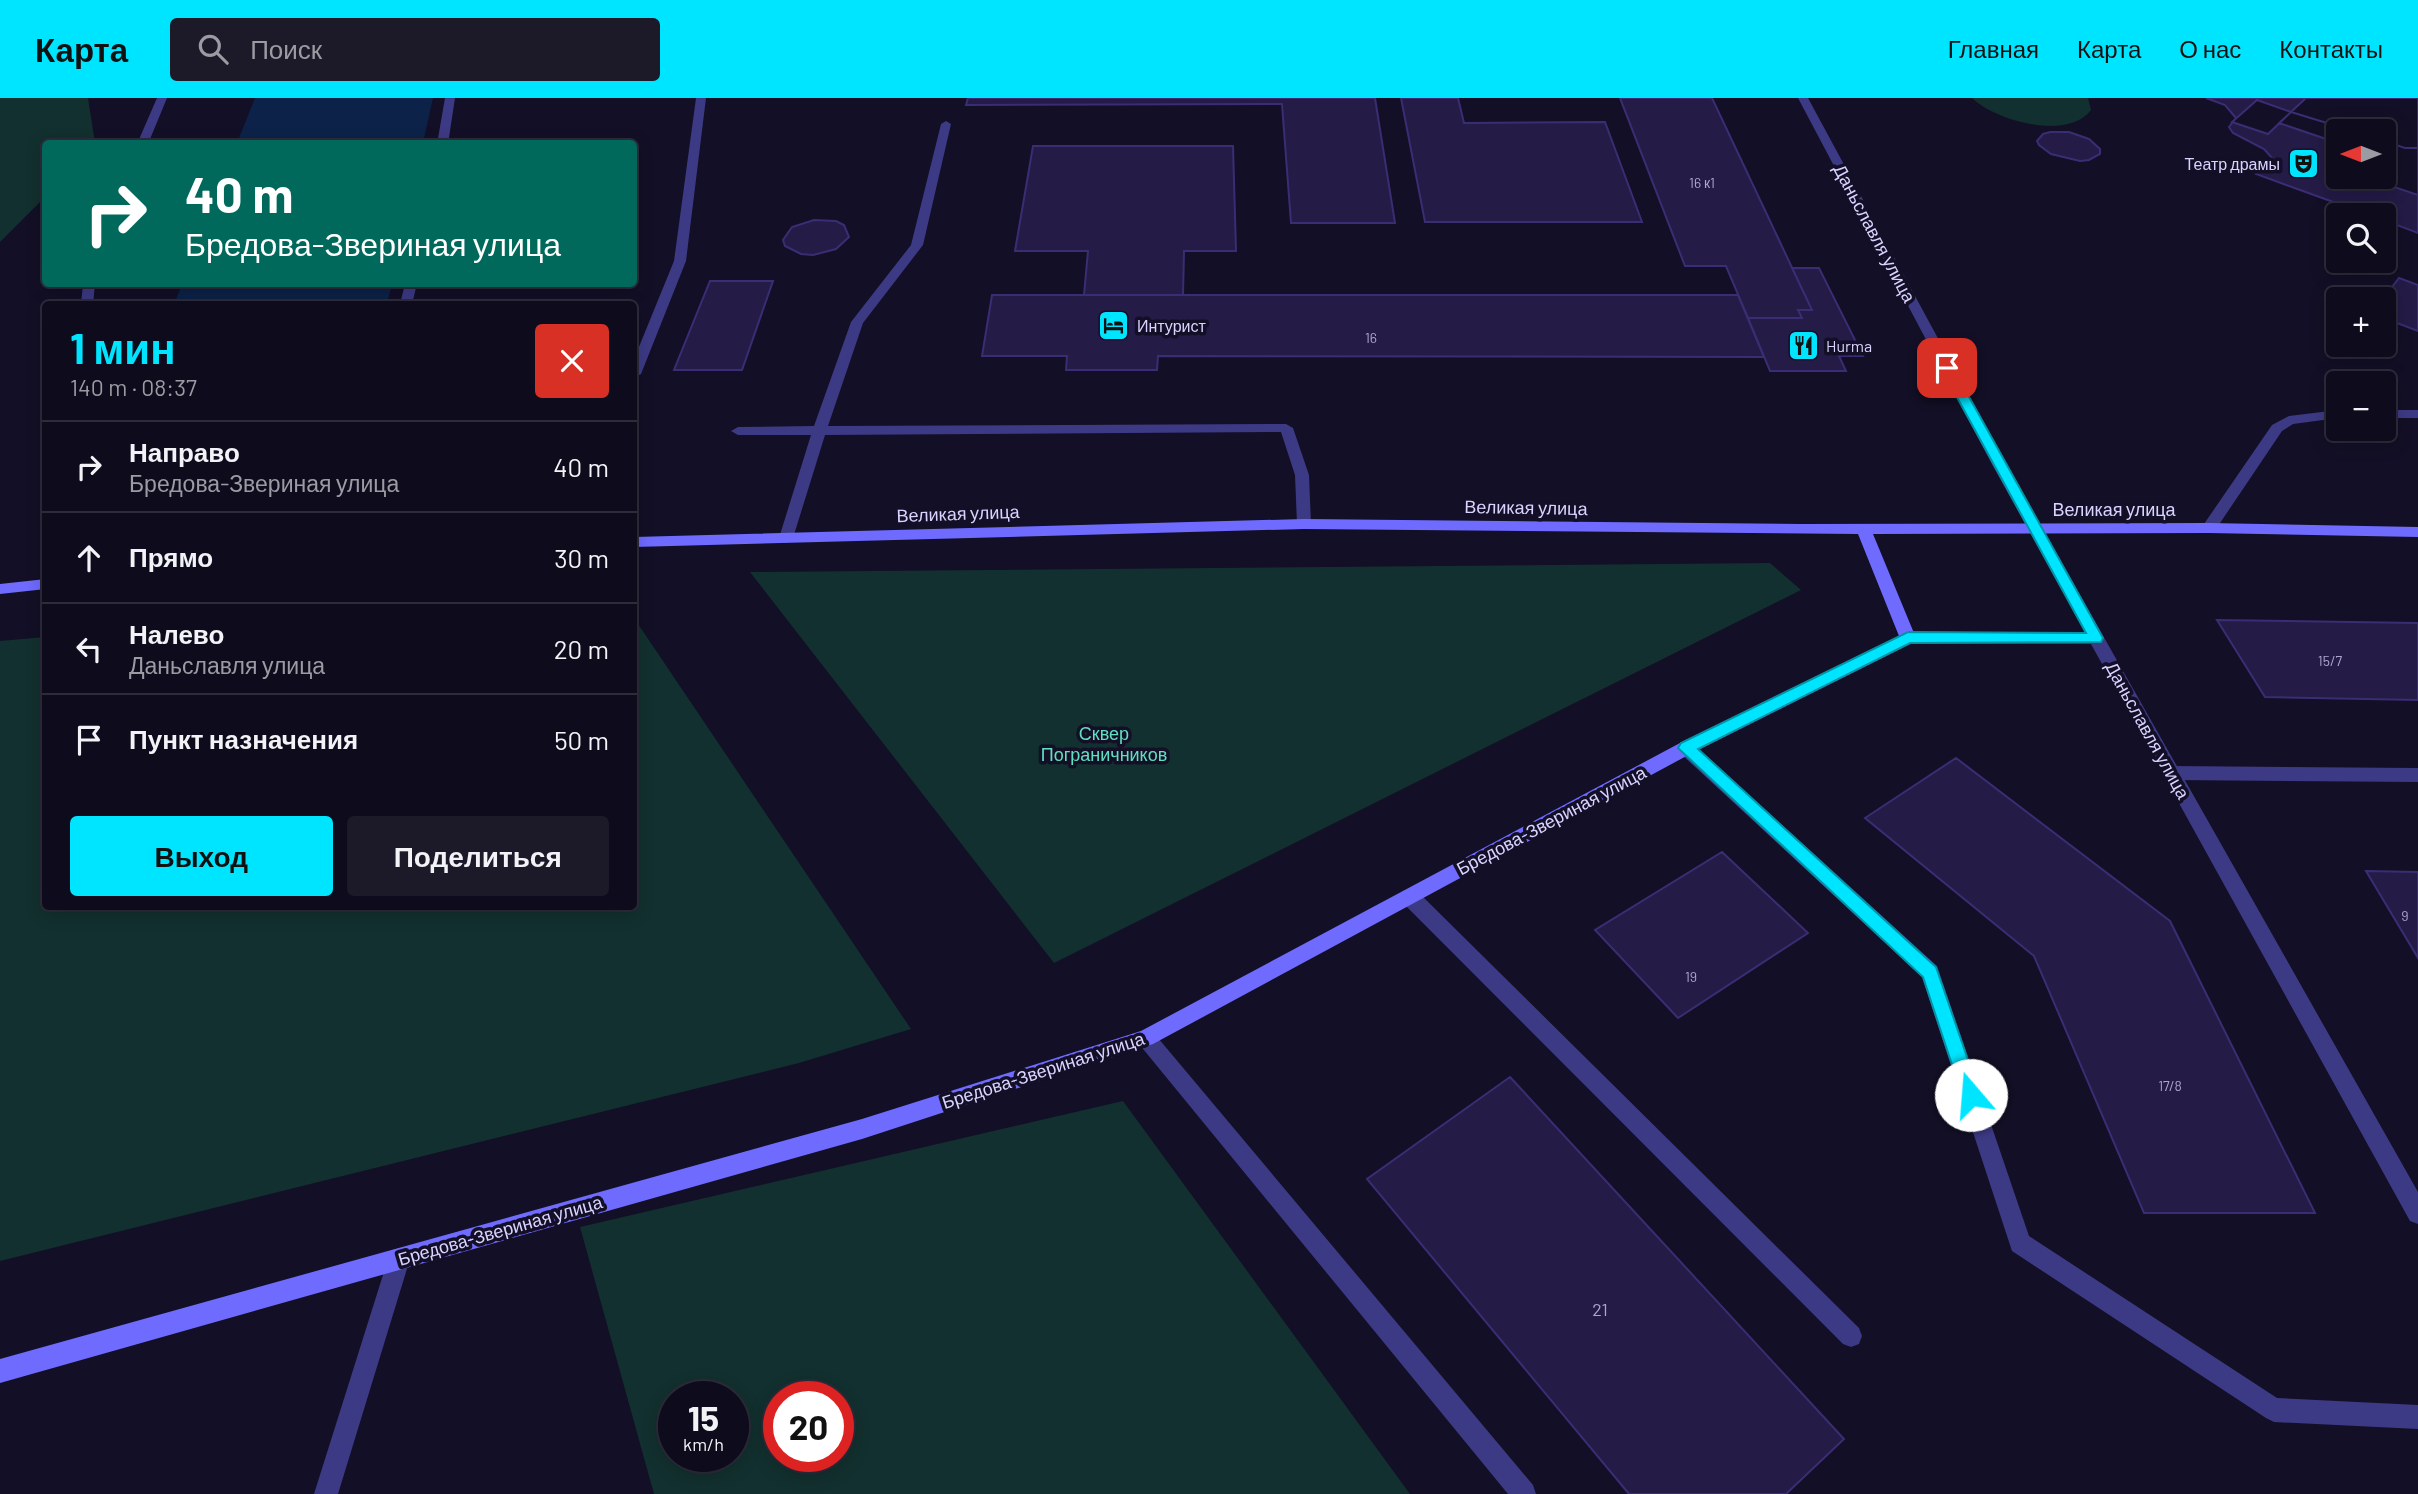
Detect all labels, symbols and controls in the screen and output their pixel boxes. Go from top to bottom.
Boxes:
search box [170,18,660,81]
text: Карта [35,29,128,69]
icon: search [194,30,232,68]
text: Поиск [250,33,322,64]
text: Главная [1948,34,2039,63]
text: Карта [2077,34,2141,63]
text: О нас [2179,34,2241,63]
text: Контакты [2279,34,2383,63]
north arrow [2326,119,2396,189]
map controls [2326,119,2396,441]
theatre icon: Театр драмы [2286,146,2320,180]
place label: Театр драмы [2185,154,2280,173]
street label: Даньславля улица [1829,160,1921,307]
text: 40 m [185,164,293,223]
icon: right [70,168,161,259]
house number: 16 к1 [1689,174,1715,191]
button: search [2326,203,2396,273]
text: Бредова-Звериная улица [185,224,561,262]
button: + [2326,287,2396,357]
hotel icon: Интурист [1097,308,1131,342]
place label: Интурист [1137,316,1207,335]
text: 1 мин [70,322,176,372]
button: close [535,324,609,398]
restaurant icon: Hurma [1786,328,1820,362]
house number: 16 [1365,329,1377,346]
place label: Hurma [1826,336,1872,355]
pin [1917,338,1977,398]
icon: arrive [1928,349,1966,387]
button: − [2326,371,2396,441]
text: 140 m · 08:37 [70,373,197,401]
text: Направо [129,436,240,467]
icon: right [70,448,108,486]
text: 40 m [553,451,609,482]
text: Бредова-Звериная улица [129,469,399,497]
street label: Великая улица [1464,495,1589,519]
street label: Великая улица [2052,498,2177,520]
street label: Великая улица [896,500,1021,526]
icon: ahead [70,539,108,577]
text: Прямо [129,541,213,572]
text: 30 m [554,542,609,573]
text: Налево [129,618,224,649]
icon: left [70,630,108,668]
text: 20 m [554,633,609,664]
text: Даньславля улица [129,651,325,679]
house number: 15/7 [2318,652,2343,669]
street label: Даньславля улица [2101,658,2195,803]
icon: arrive [70,721,108,759]
park label: Сквер Пограничников [1041,722,1167,765]
text: Пункт назначения [129,723,358,754]
text: 50 m [554,724,609,755]
street label: Бредова-Звериная улица [1452,760,1650,879]
button: Выход [70,816,333,896]
button: Поделиться [347,816,609,896]
house number: 9 [2401,907,2409,924]
house number: 19 [1685,968,1697,985]
street label: Бредова-Звериная улица [939,1027,1148,1113]
position arrow [1934,1058,2008,1132]
house number: 17/8 [2158,1077,2182,1094]
street label: Бредова-Звериная улица [395,1190,606,1270]
house number: 21 [1592,1298,1608,1320]
speed limit sign: 20 [763,1381,854,1472]
text: 15 [688,1396,719,1438]
text: km/h [683,1433,724,1455]

